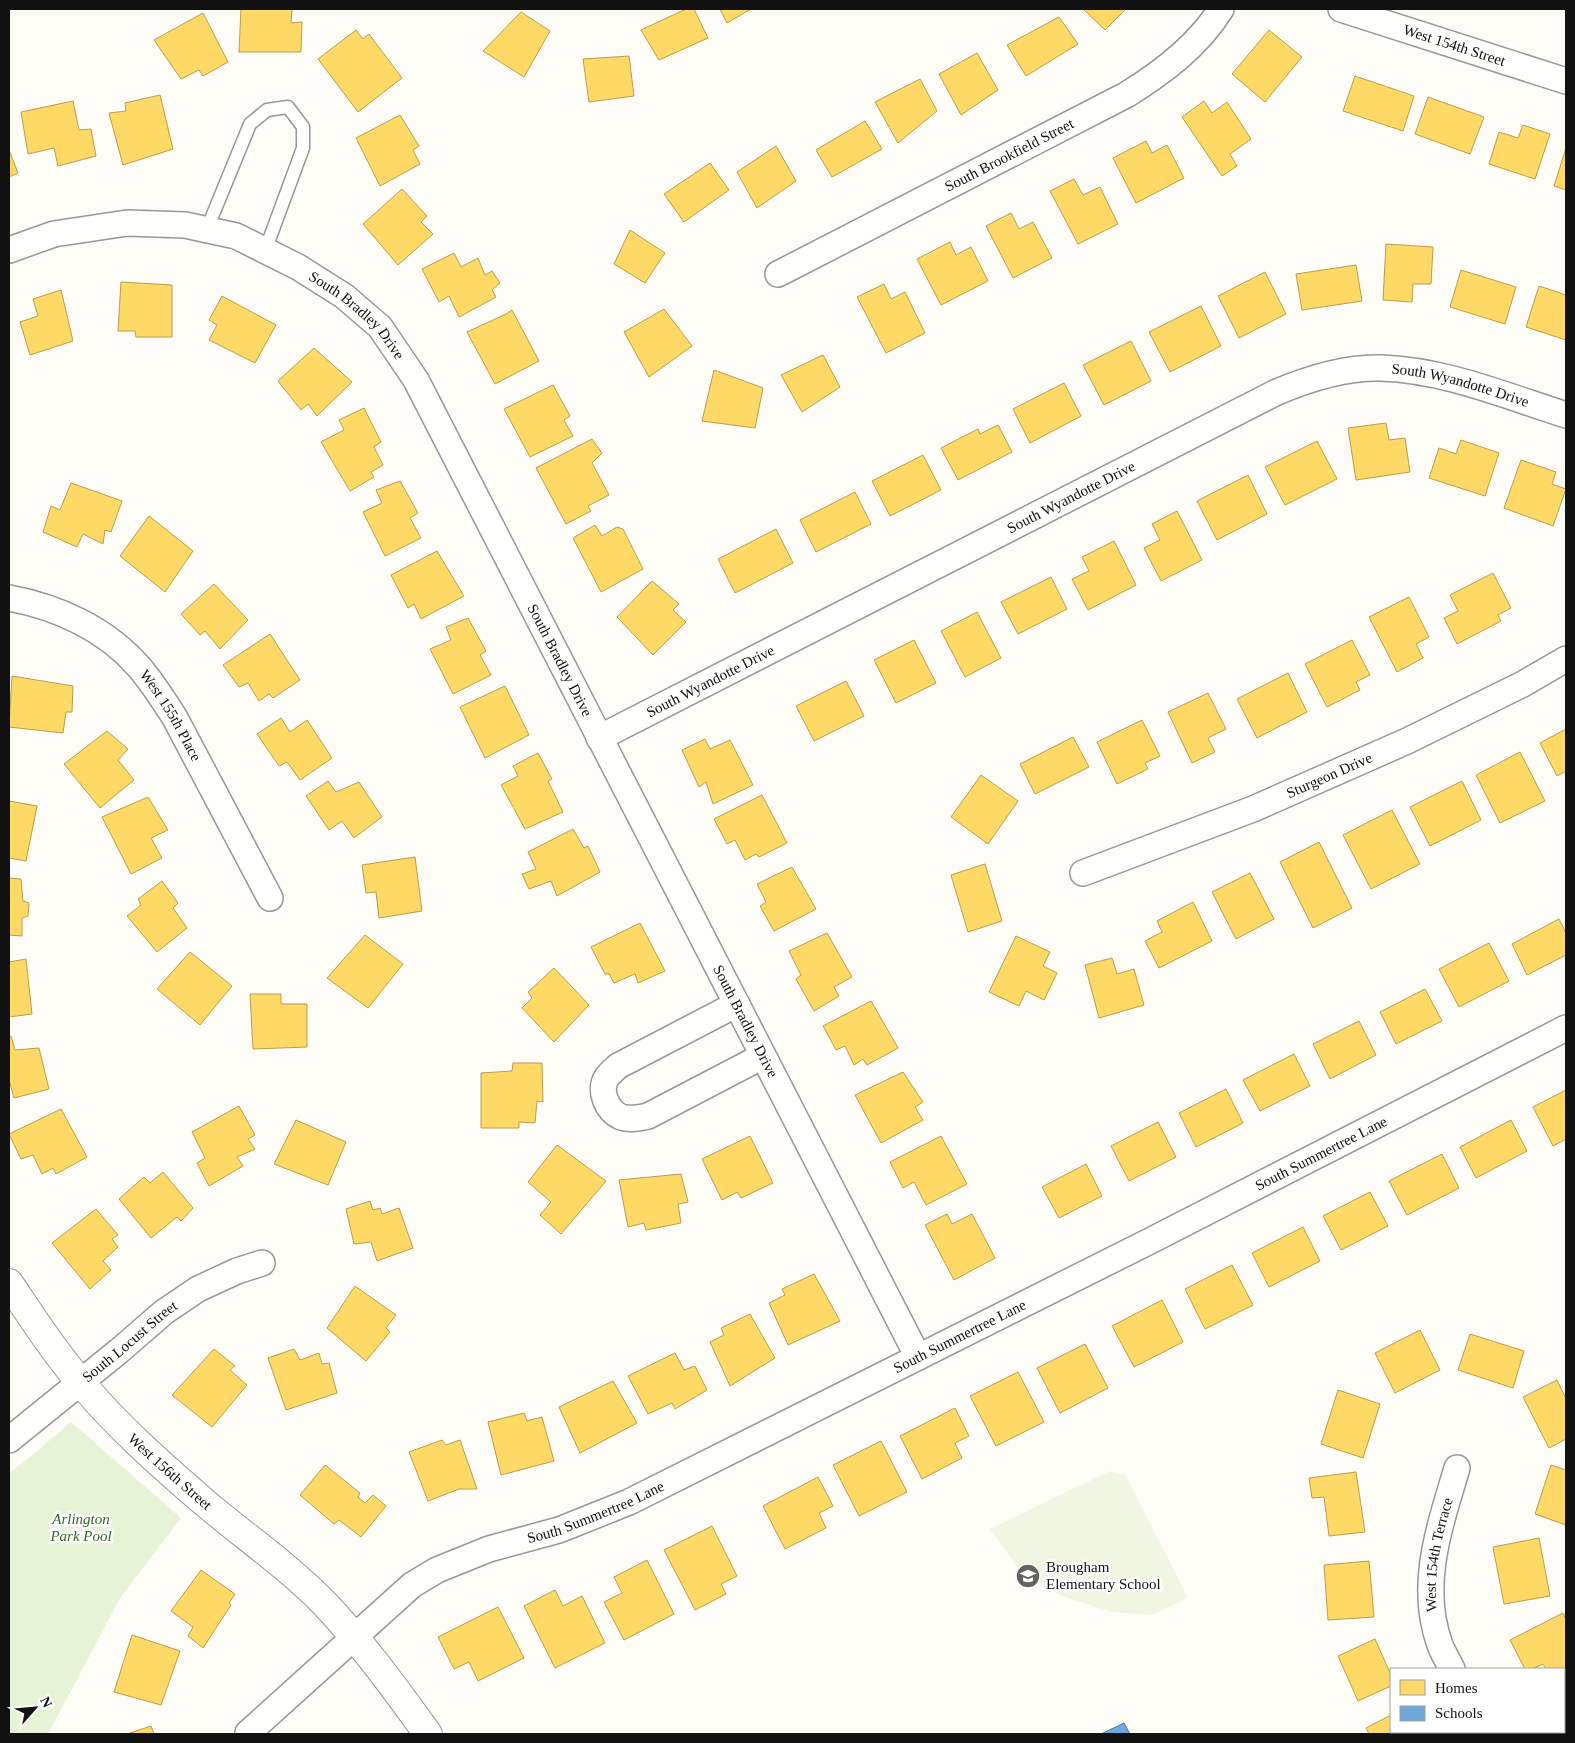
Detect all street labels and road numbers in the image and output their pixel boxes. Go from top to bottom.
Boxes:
street label: West 154th Street [1401,21,1508,69]
street label: South Brookfield Street [942,115,1077,195]
street label: South Bradley Drive [306,268,408,362]
street label: South Wyandotte Drive [1391,361,1531,410]
street label: South Wyandotte Drive [1004,458,1138,536]
street label: South Bradley Drive [524,601,596,719]
street label: South Wyandotte Drive [644,642,777,720]
street label: West 155th Place [137,667,204,764]
street label: Sturgeon Drive [1284,749,1375,801]
street label: South Bradley Drive [710,962,781,1080]
street label: South Summertree Lane [1253,1113,1390,1194]
street label: South Summertree Lane [891,1296,1029,1376]
street label: South Locust Street [79,1297,181,1385]
street label: West 156th Street [125,1430,216,1514]
street label: South Summertree Lane [525,1478,667,1546]
street label: West 154th Terrace [1423,1495,1456,1612]

